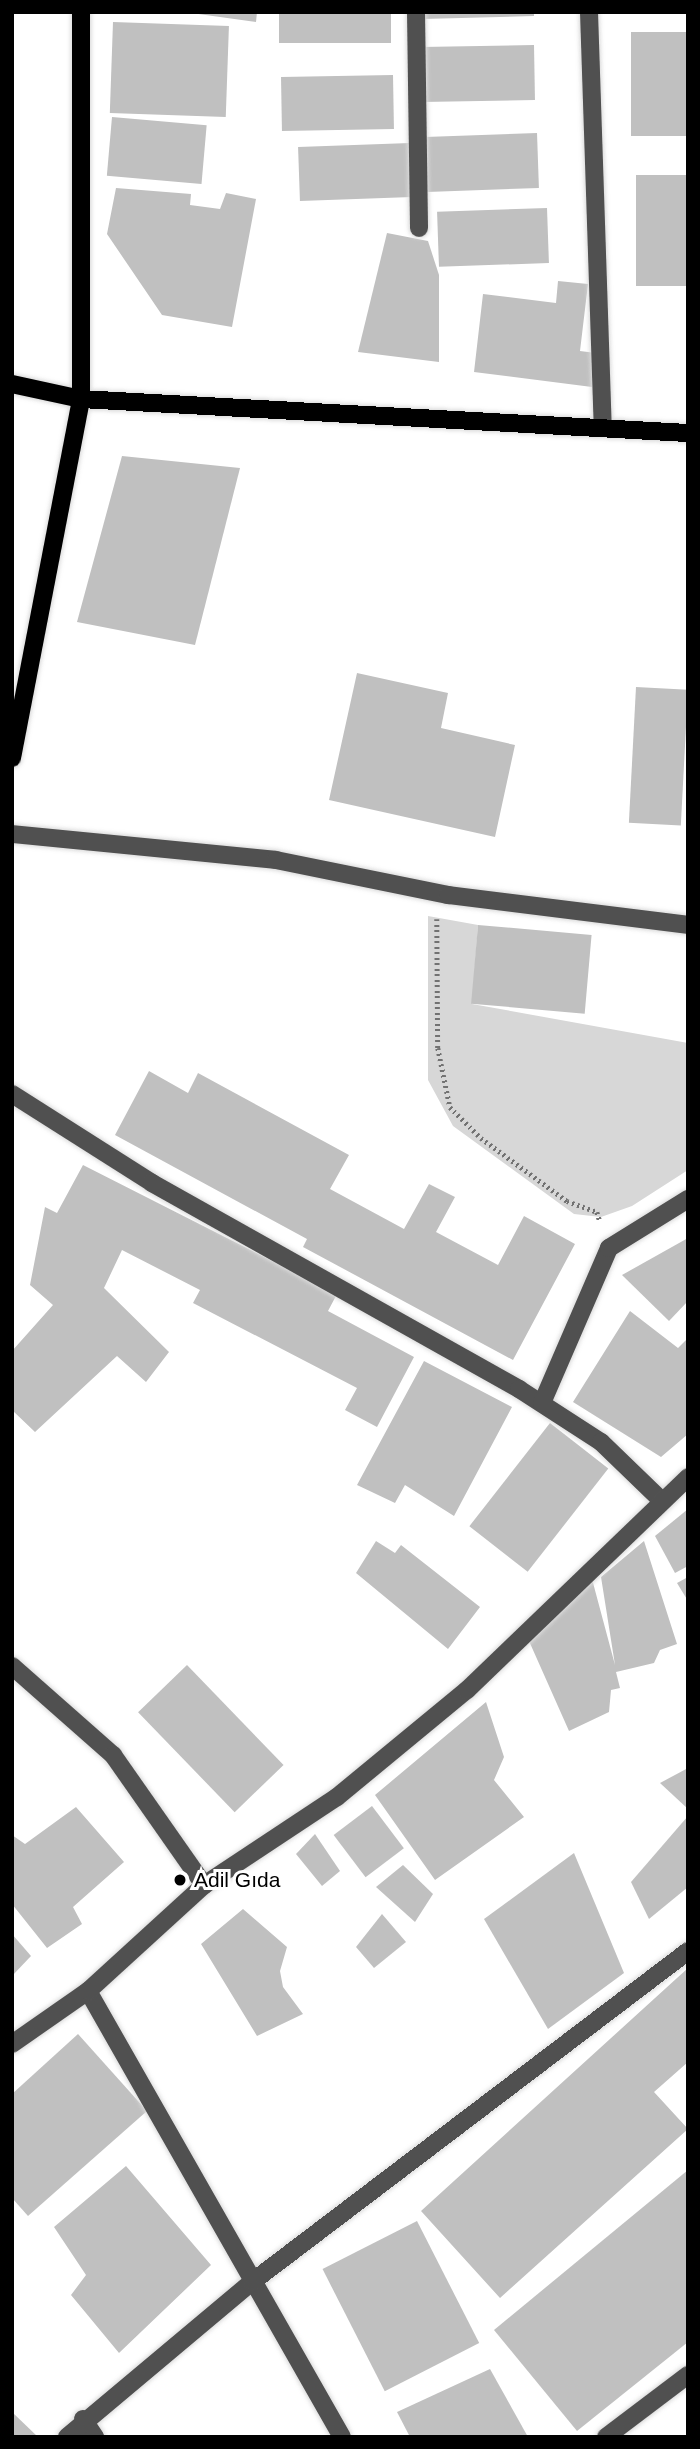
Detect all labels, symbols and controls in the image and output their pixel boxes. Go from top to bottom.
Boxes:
place label: Adil Gıda [194,1867,280,1893]
marker: Adil Gıda [172,1872,188,1888]

